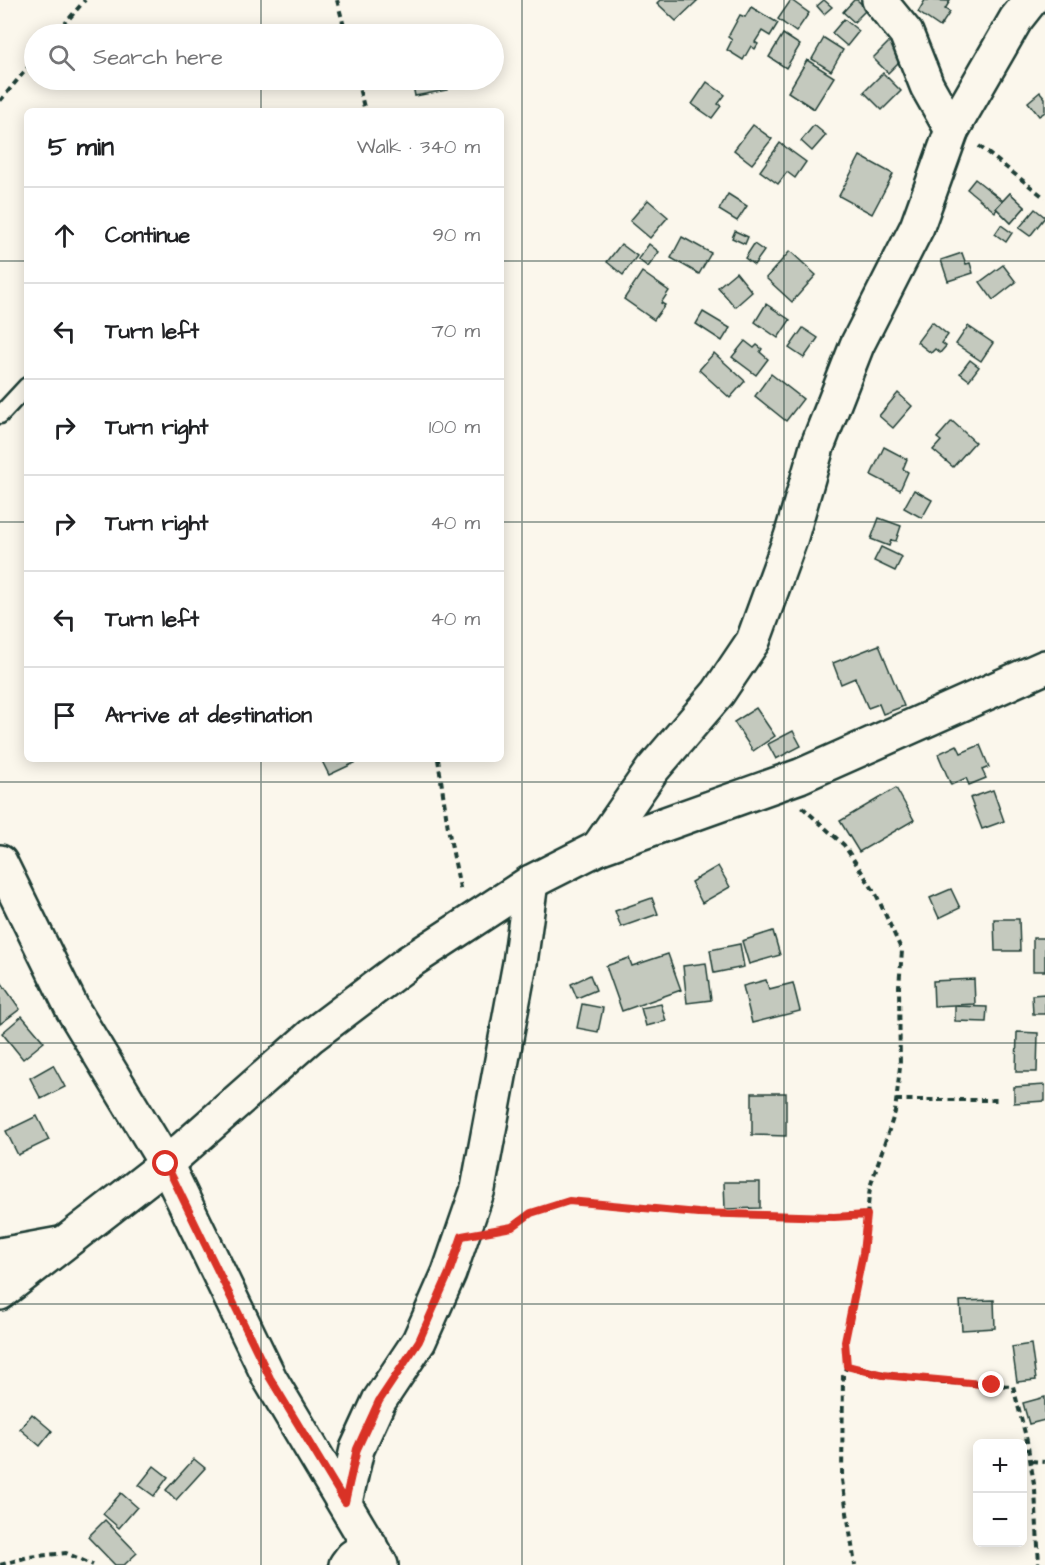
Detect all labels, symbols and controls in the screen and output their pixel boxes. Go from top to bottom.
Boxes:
search box [24,24,504,90]
icon: search [45,41,78,74]
text: Search here [93,42,223,73]
text: 5 min [48,129,114,165]
text: Walk · 340 m [357,133,480,161]
icon: ahead [48,219,81,252]
text: Continue [105,220,190,251]
text: 90 m [432,221,480,249]
icon: left [48,315,81,348]
text: Turn left [105,316,199,347]
text: 70 m [432,317,480,345]
icon: right [48,411,81,444]
text: Turn right [105,412,208,443]
text: 100 m [429,413,480,441]
icon: right [48,507,81,540]
text: Turn right [105,508,208,539]
text: 40 m [430,509,480,537]
icon: left [48,603,81,636]
text: Turn left [105,604,199,635]
text: 40 m [430,605,480,633]
icon: arrive [48,699,81,732]
text: Arrive at destination [105,700,312,731]
route start [152,1150,178,1176]
route end [978,1371,1004,1397]
map controls [973,1439,1027,1547]
button: + [973,1439,1027,1493]
button: − [973,1493,1027,1547]

